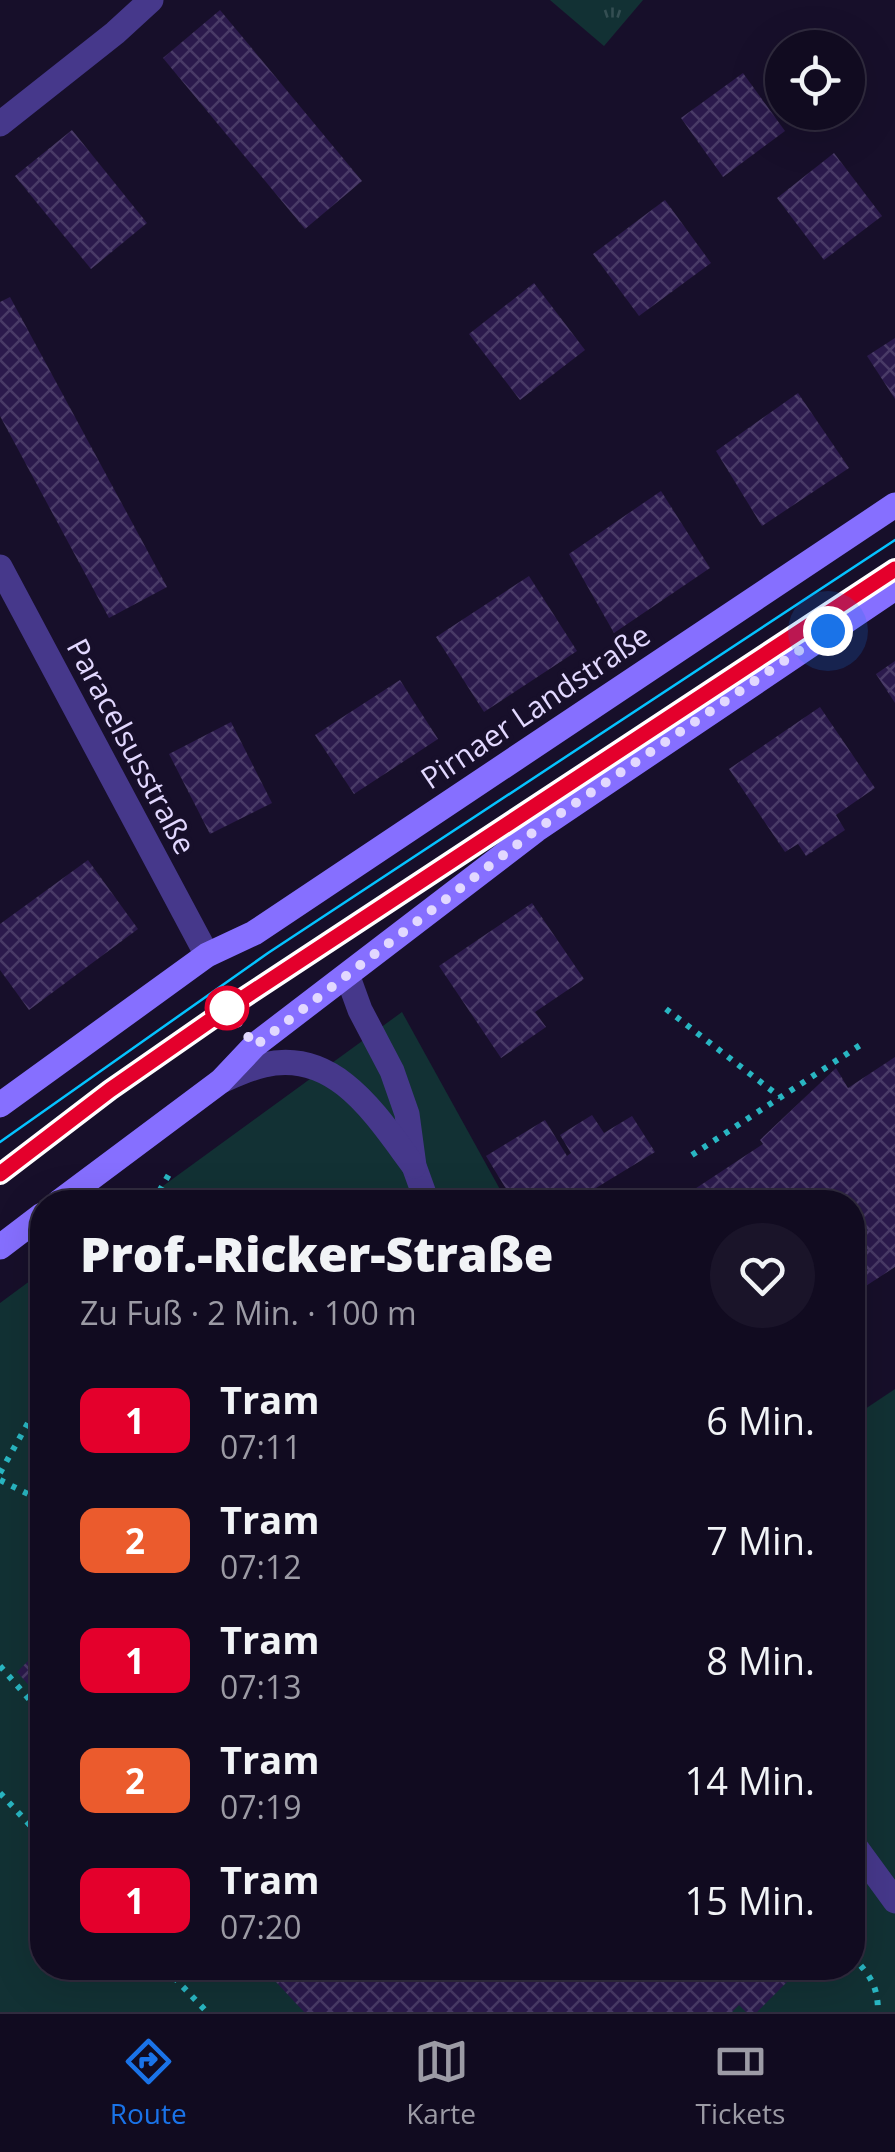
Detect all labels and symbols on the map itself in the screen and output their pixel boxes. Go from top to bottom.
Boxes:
your location [803,606,853,656]
street label: Pirnaer Landstraße [412,614,658,798]
street label: Paracelsusstraße [58,631,206,861]
unlabelled marker [206,987,248,1029]

